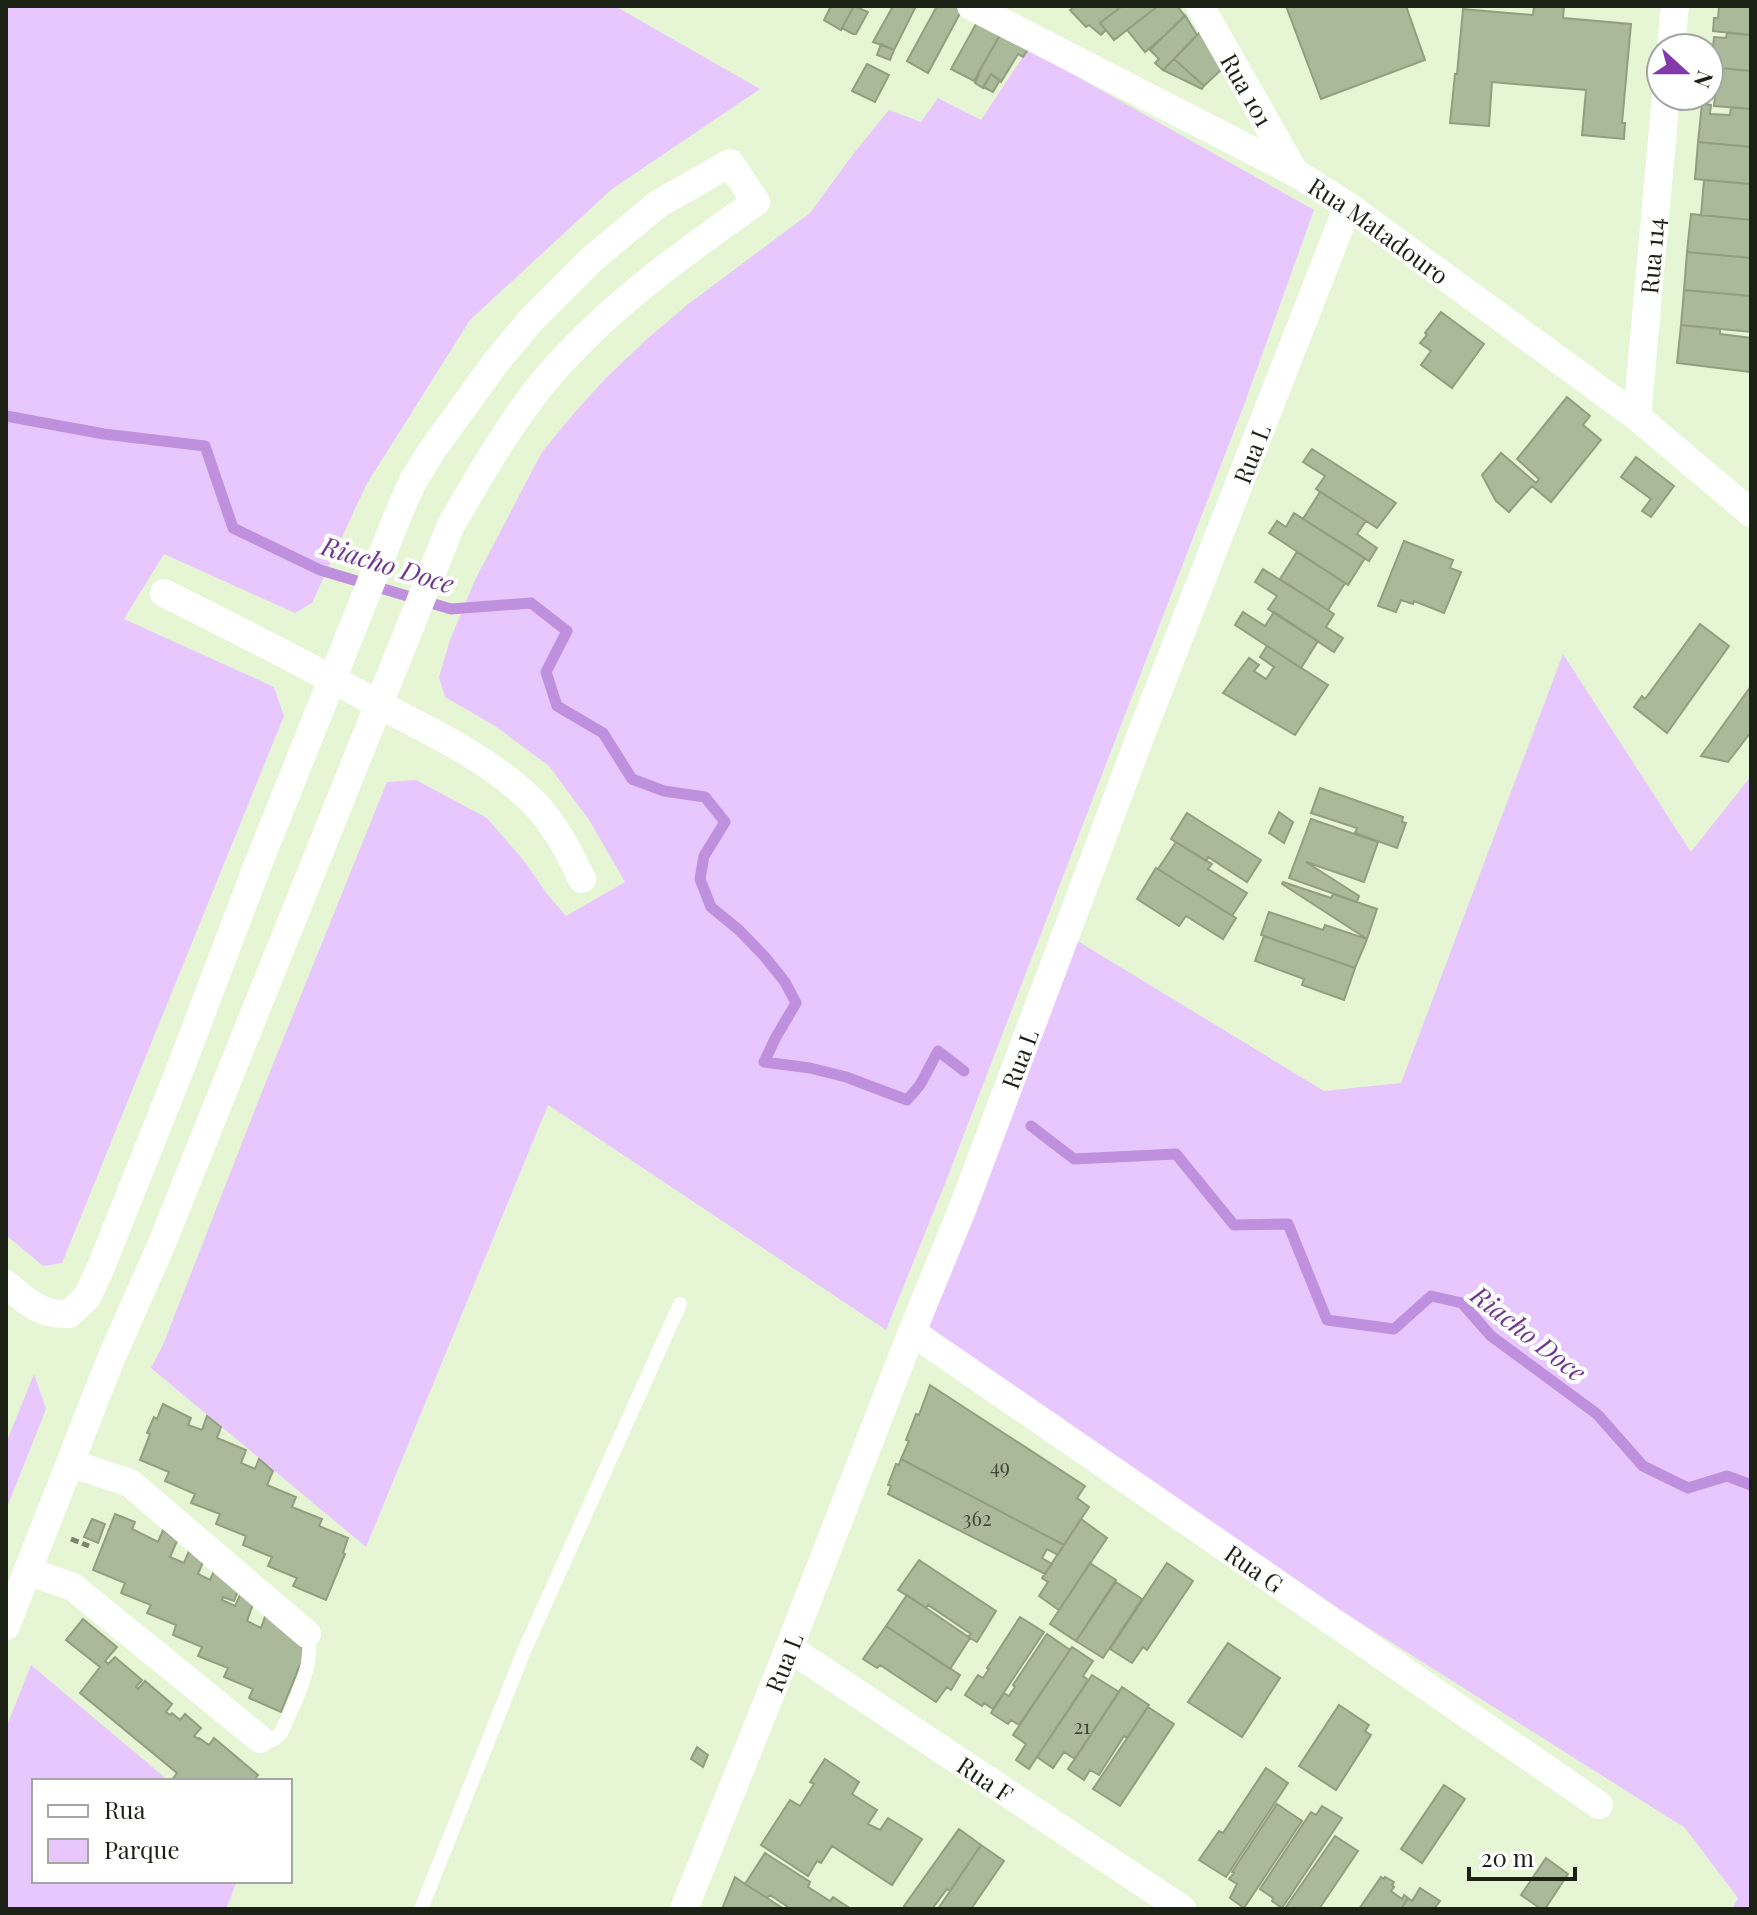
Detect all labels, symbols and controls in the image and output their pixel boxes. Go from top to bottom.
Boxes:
north arrow [1645,32,1725,112]
street label: Rua 101 [1214,47,1281,132]
text: N [1688,67,1721,92]
street label: Rua Matadouro [1303,169,1455,291]
street label: Rua 114 [1632,216,1671,295]
street label: Rua L [1225,419,1277,488]
water label: Riacho Doce [316,527,459,601]
street label: Rua L [993,1024,1045,1093]
water label: Riacho Doce [1463,1276,1594,1389]
house number: 49 [990,1452,1010,1479]
house number: 362 [963,1504,991,1531]
street label: Rua G [1219,1537,1290,1599]
street label: Rua L [757,1628,809,1697]
house number: 21 [1074,1712,1090,1739]
street label: Rua F [951,1748,1020,1809]
legend [32,1779,292,1883]
text: Rua [104,1793,145,1825]
scale bar [1469,1831,1575,1881]
text: Parque [104,1833,180,1865]
text: 20 m [1481,1841,1534,1873]

